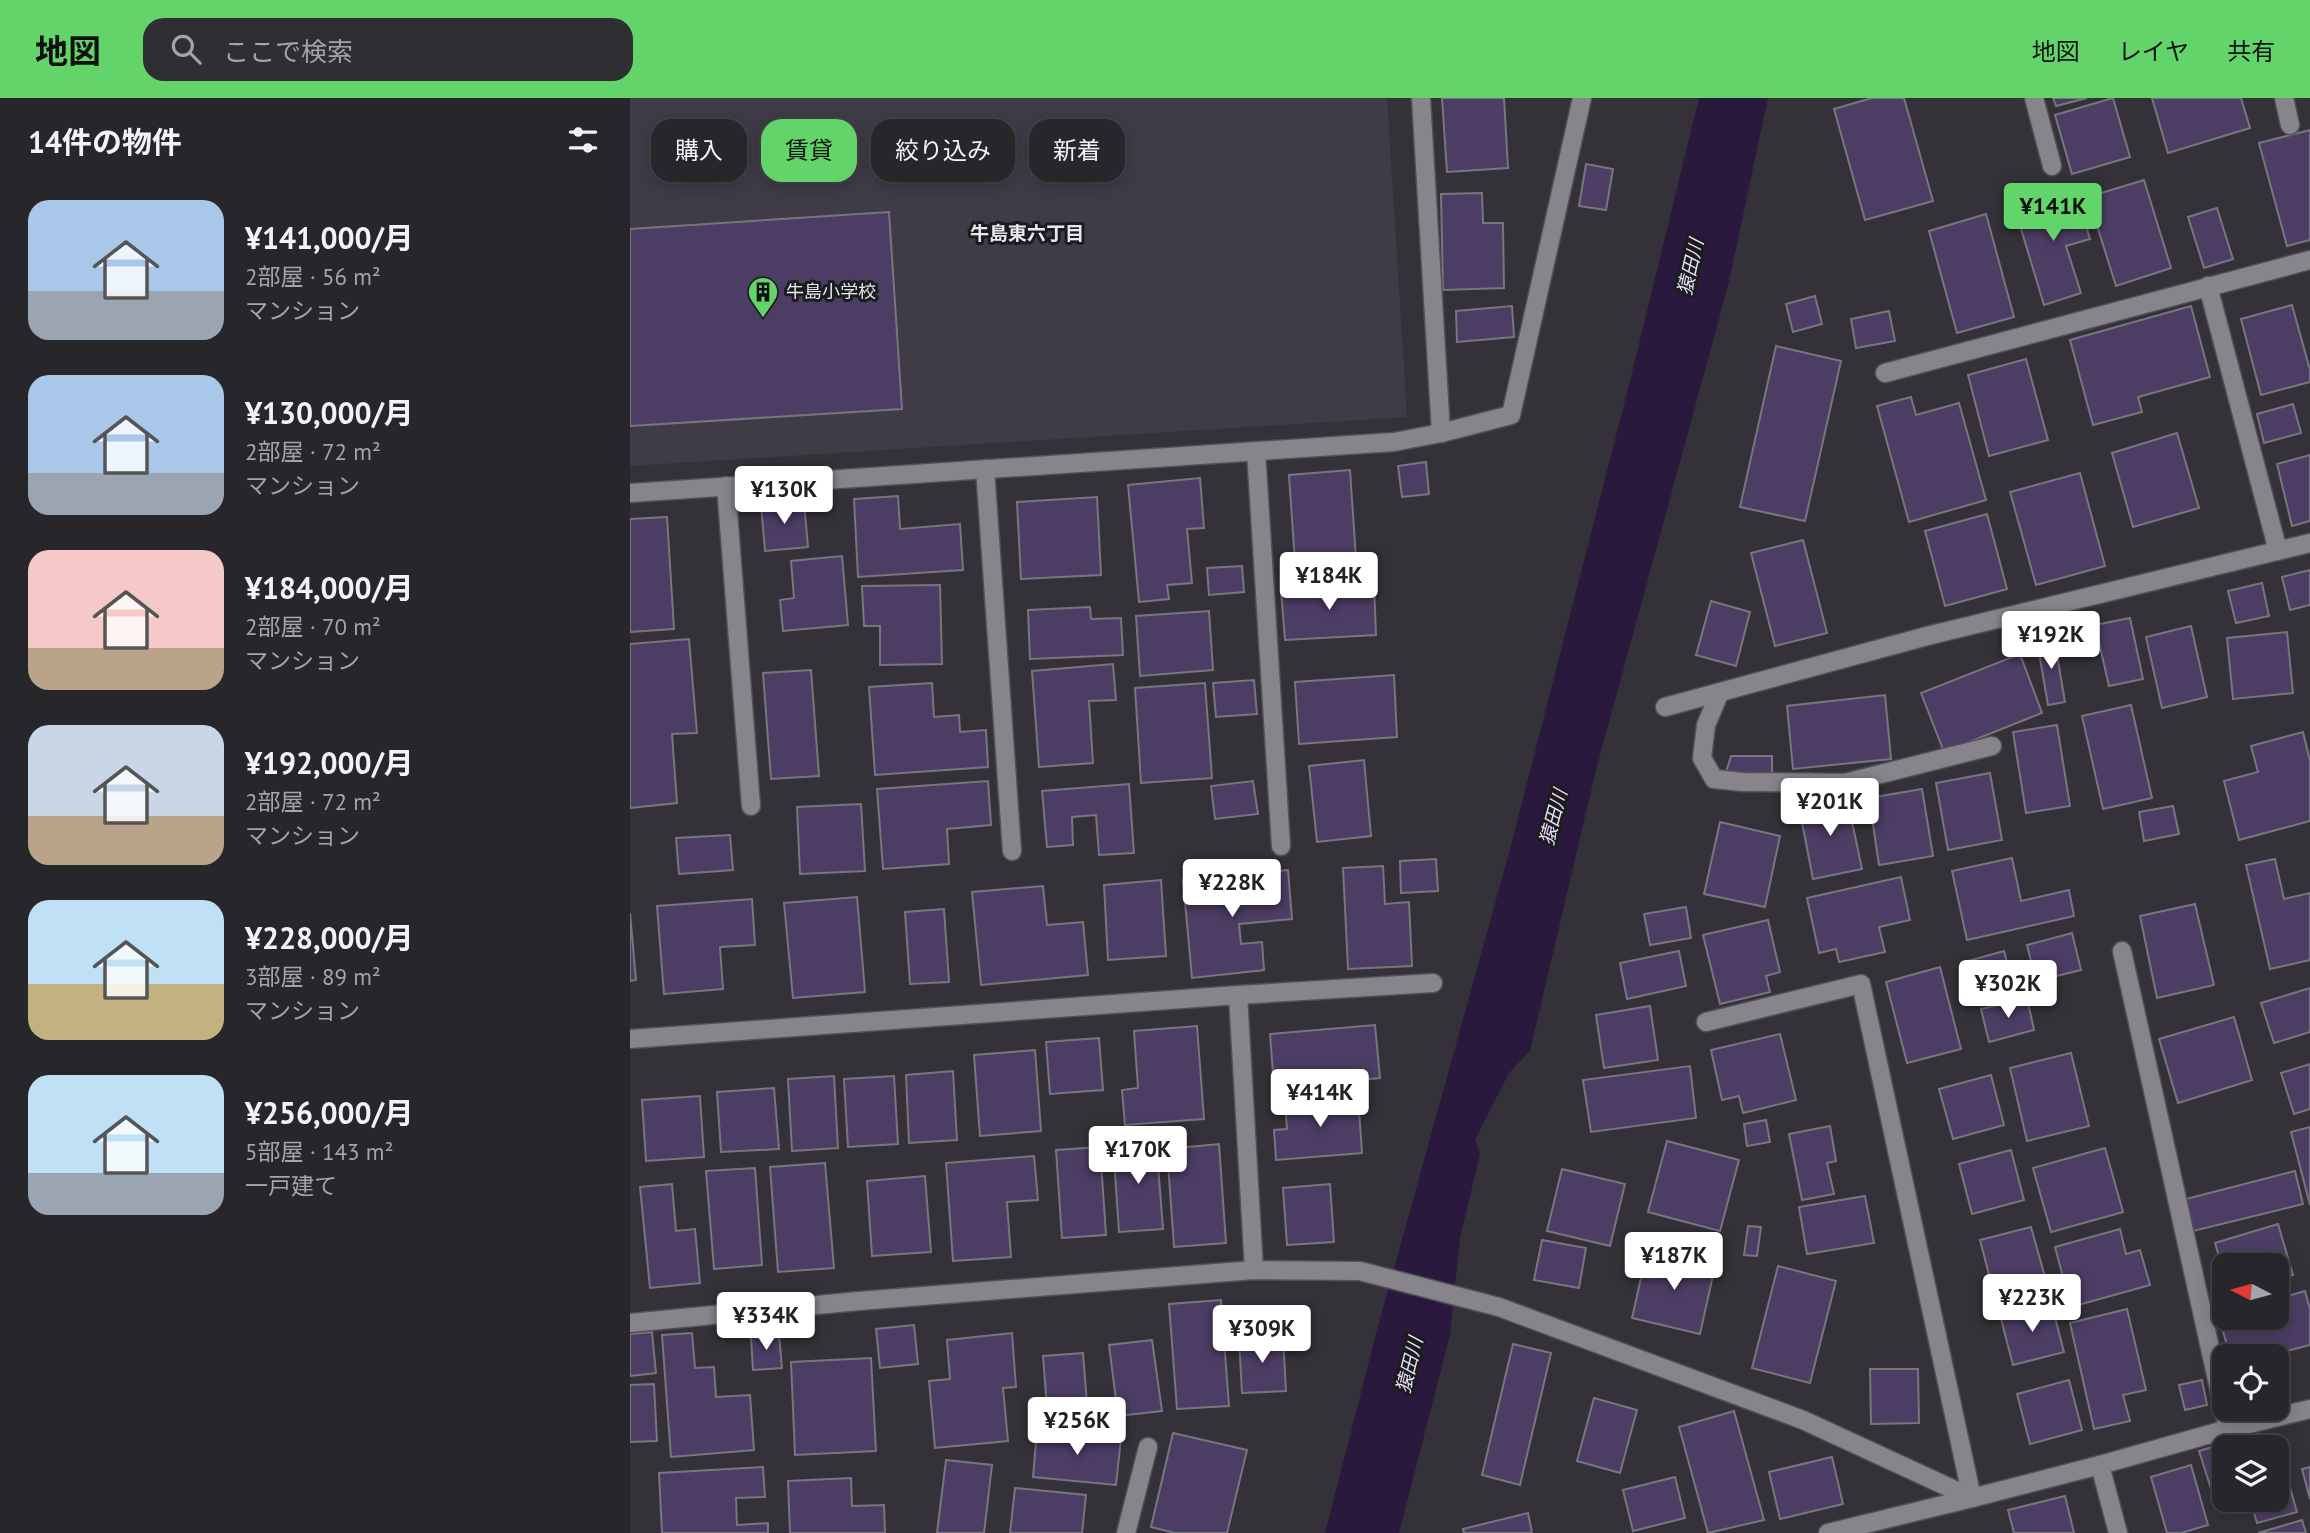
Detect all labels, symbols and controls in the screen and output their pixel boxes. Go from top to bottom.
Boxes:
search box [143,18,633,81]
text: 地図 [35,29,101,72]
icon: search [167,30,205,68]
text: ここで検索 [223,35,353,68]
text: 地図 [2032,36,2080,67]
text: レイヤ [2118,36,2189,67]
text: 共有 [2227,36,2275,67]
chip: 購入 [651,119,747,182]
chip: 賃貸 [761,119,857,182]
chip: 絞り込み [871,119,1015,182]
chip: 新着 [1029,119,1125,182]
icon: filters [564,121,602,159]
text: 14件の物件 [28,122,182,161]
pin: ¥141K [2004,184,2102,243]
text: ¥141K [2020,191,2086,220]
text: ¥141,000/月 [245,218,414,257]
district label: 牛島東六丁目 [970,221,1084,245]
icon: home [84,228,168,312]
water label: 猿田川 [1672,235,1709,297]
text: 2部屋 · 56 m² [245,262,381,291]
building icon: 牛島小学校 [746,275,780,319]
place label: 牛島小学校 [786,280,876,303]
text: マンション [245,296,360,325]
text: ¥130,000/月 [245,393,414,432]
icon: home [84,403,168,487]
text: 2部屋 · 72 m² [245,437,381,466]
pin: ¥130K [735,466,833,526]
text: マンション [245,471,360,500]
text: ¥130K [751,474,817,503]
pin: ¥184K [1280,552,1378,612]
text: ¥184K [1296,560,1362,589]
text: ¥184,000/月 [245,568,414,607]
icon: home [84,578,168,662]
text: 2部屋 · 70 m² [245,612,381,641]
pin: ¥192K [2002,612,2100,671]
text: ¥192K [2018,619,2084,648]
text: マンション [245,646,360,675]
text: ¥192,000/月 [245,743,414,782]
icon: home [84,753,168,837]
pin: ¥201K [1781,778,1879,838]
water label: 猿田川 [1534,784,1572,848]
text: ¥201K [1797,786,1863,815]
text: 2部屋 · 72 m² [245,787,381,816]
text: マンション [245,821,360,850]
pin: ¥228K [1183,860,1281,919]
text: ¥228K [1199,867,1265,896]
text: ¥228,000/月 [245,918,414,957]
icon: home [84,928,168,1012]
pin: ¥302K [1959,960,2057,1020]
text: 3部屋 · 89 m² [245,962,381,991]
text: ¥302K [1975,968,2041,997]
text: マンション [245,996,360,1025]
pin: ¥414K [1271,1070,1369,1129]
text: ¥414K [1287,1077,1353,1106]
text: ¥256,000/月 [245,1093,414,1132]
icon: home [84,1103,168,1187]
pin: ¥170K [1089,1126,1187,1186]
text: ¥170K [1105,1134,1171,1163]
text: 5部屋 · 143 m² [245,1137,393,1166]
text: 一戸建て [245,1171,337,1200]
pin: ¥187K [1625,1232,1723,1292]
text: ¥187K [1641,1240,1707,1269]
north arrow [2212,1253,2289,1330]
map controls [2212,1253,2289,1512]
pin: ¥223K [1983,1274,2081,1334]
text: ¥223K [1999,1282,2065,1311]
pin: ¥334K [717,1292,815,1352]
text: ¥334K [733,1300,799,1329]
pin: ¥309K [1213,1306,1311,1365]
text: ¥309K [1229,1313,1295,1342]
water label: 猿田川 [1390,1333,1428,1396]
button: locate [2212,1344,2289,1421]
pin: ¥256K [1028,1398,1126,1457]
text: ¥256K [1044,1405,1110,1434]
button: layers [2212,1435,2289,1512]

